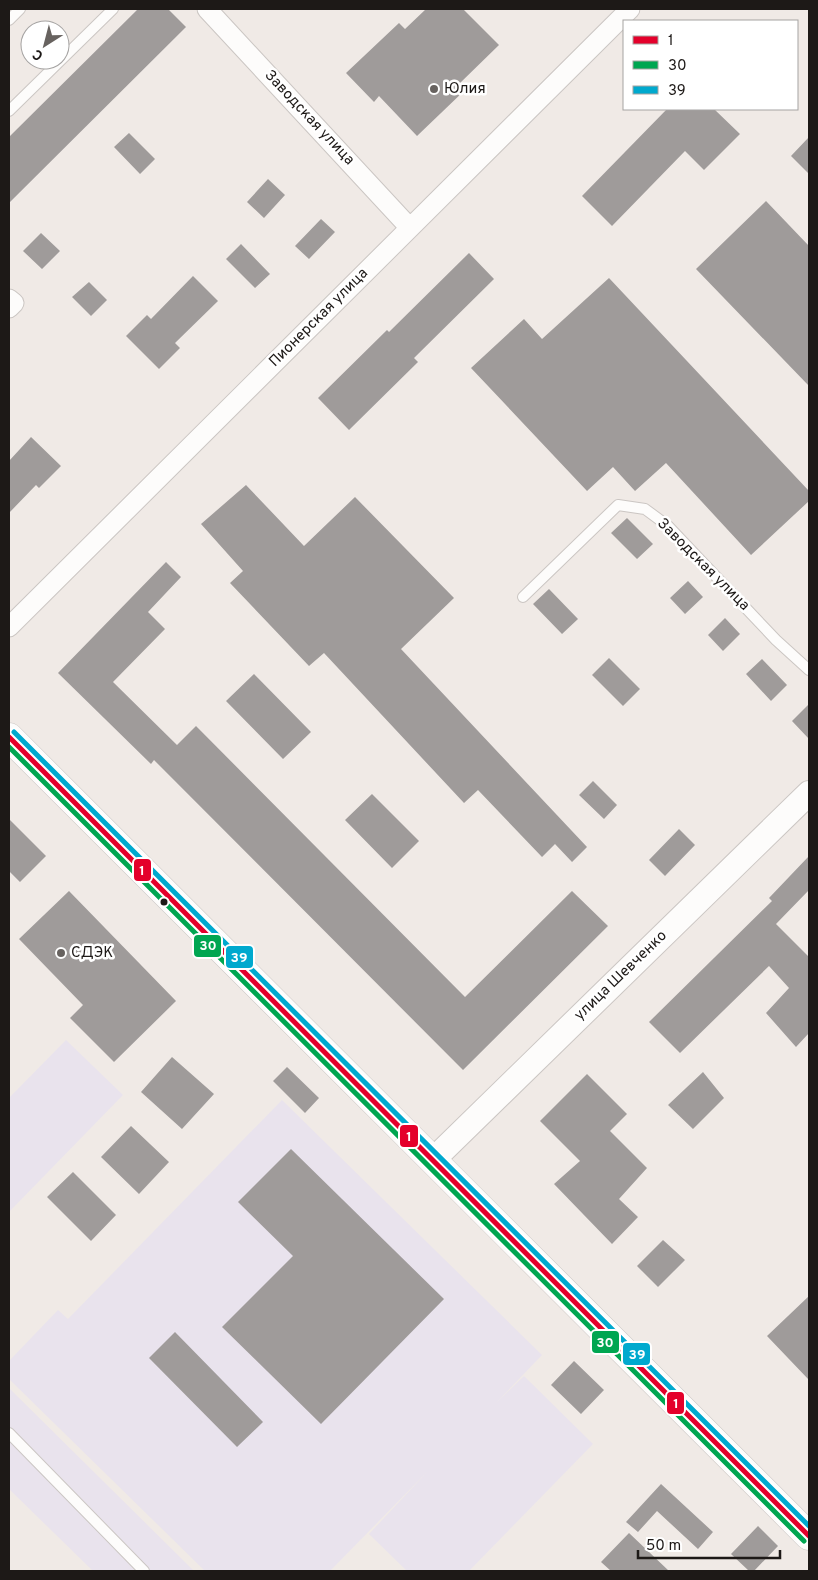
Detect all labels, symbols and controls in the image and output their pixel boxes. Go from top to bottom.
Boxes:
north arrow [20,20,70,70]
legend [623,20,798,110]
text: 1 [668,32,674,51]
text: С [30,45,47,64]
text: 30 [668,57,687,76]
street label: Заводская улица [260,66,358,170]
place label: Юлия [444,80,486,99]
text: 39 [668,82,686,101]
marker: Юлия [428,83,440,95]
street label: Пионерская улица [265,264,373,372]
street label: Заводская улица [653,515,753,615]
line badge: 1 [133,858,152,882]
text: 1 [139,863,145,880]
unlabelled marker [159,897,169,907]
street label: улица Шевченко [571,927,671,1025]
line badge: 30 [193,934,222,958]
text: 30 [199,938,217,955]
place label: СДЭК [71,944,113,963]
line badge: 39 [225,945,254,969]
marker: СДЭК [55,947,67,959]
text: 39 [231,950,247,967]
line badge: 1 [399,1124,419,1148]
text: 1 [406,1129,412,1146]
line badge: 30 [591,1330,620,1354]
text: 30 [596,1335,614,1352]
line badge: 39 [622,1342,651,1366]
text: 39 [629,1347,645,1364]
line badge: 1 [666,1391,685,1415]
text: 1 [673,1396,679,1413]
scale bar [638,1528,780,1560]
text: 50 m [646,1537,681,1556]

